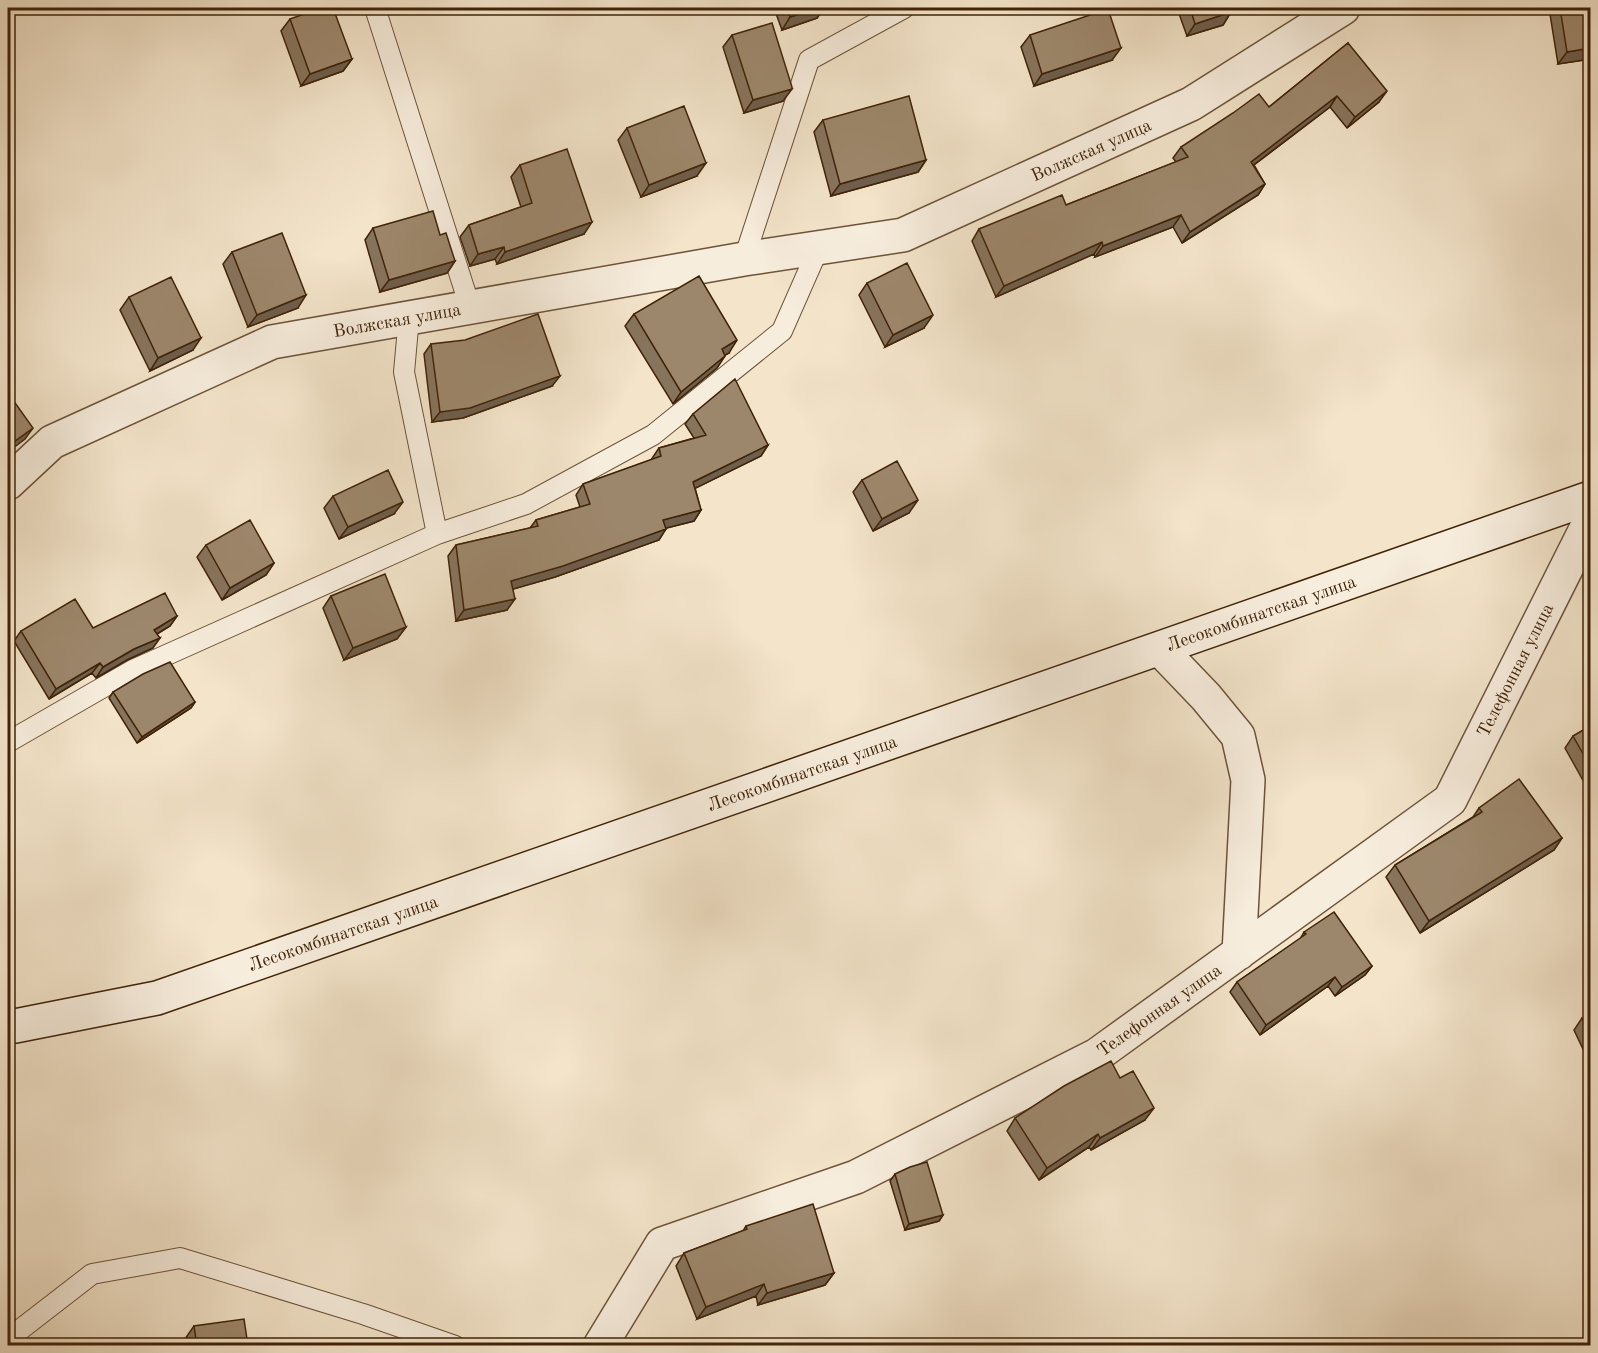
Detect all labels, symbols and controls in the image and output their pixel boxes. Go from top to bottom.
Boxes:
street label: Волжская улица [1029,116,1154,185]
street label: Волжская улица [332,301,463,341]
street label: Лесокомбинатская улица [1164,573,1359,655]
street label: Телефонная улица [1474,601,1558,741]
street label: Лесокомбинатская улица [705,733,900,815]
street label: Лесокомбинатская улица [246,893,441,975]
street label: Телефонная улица [1094,961,1226,1061]

